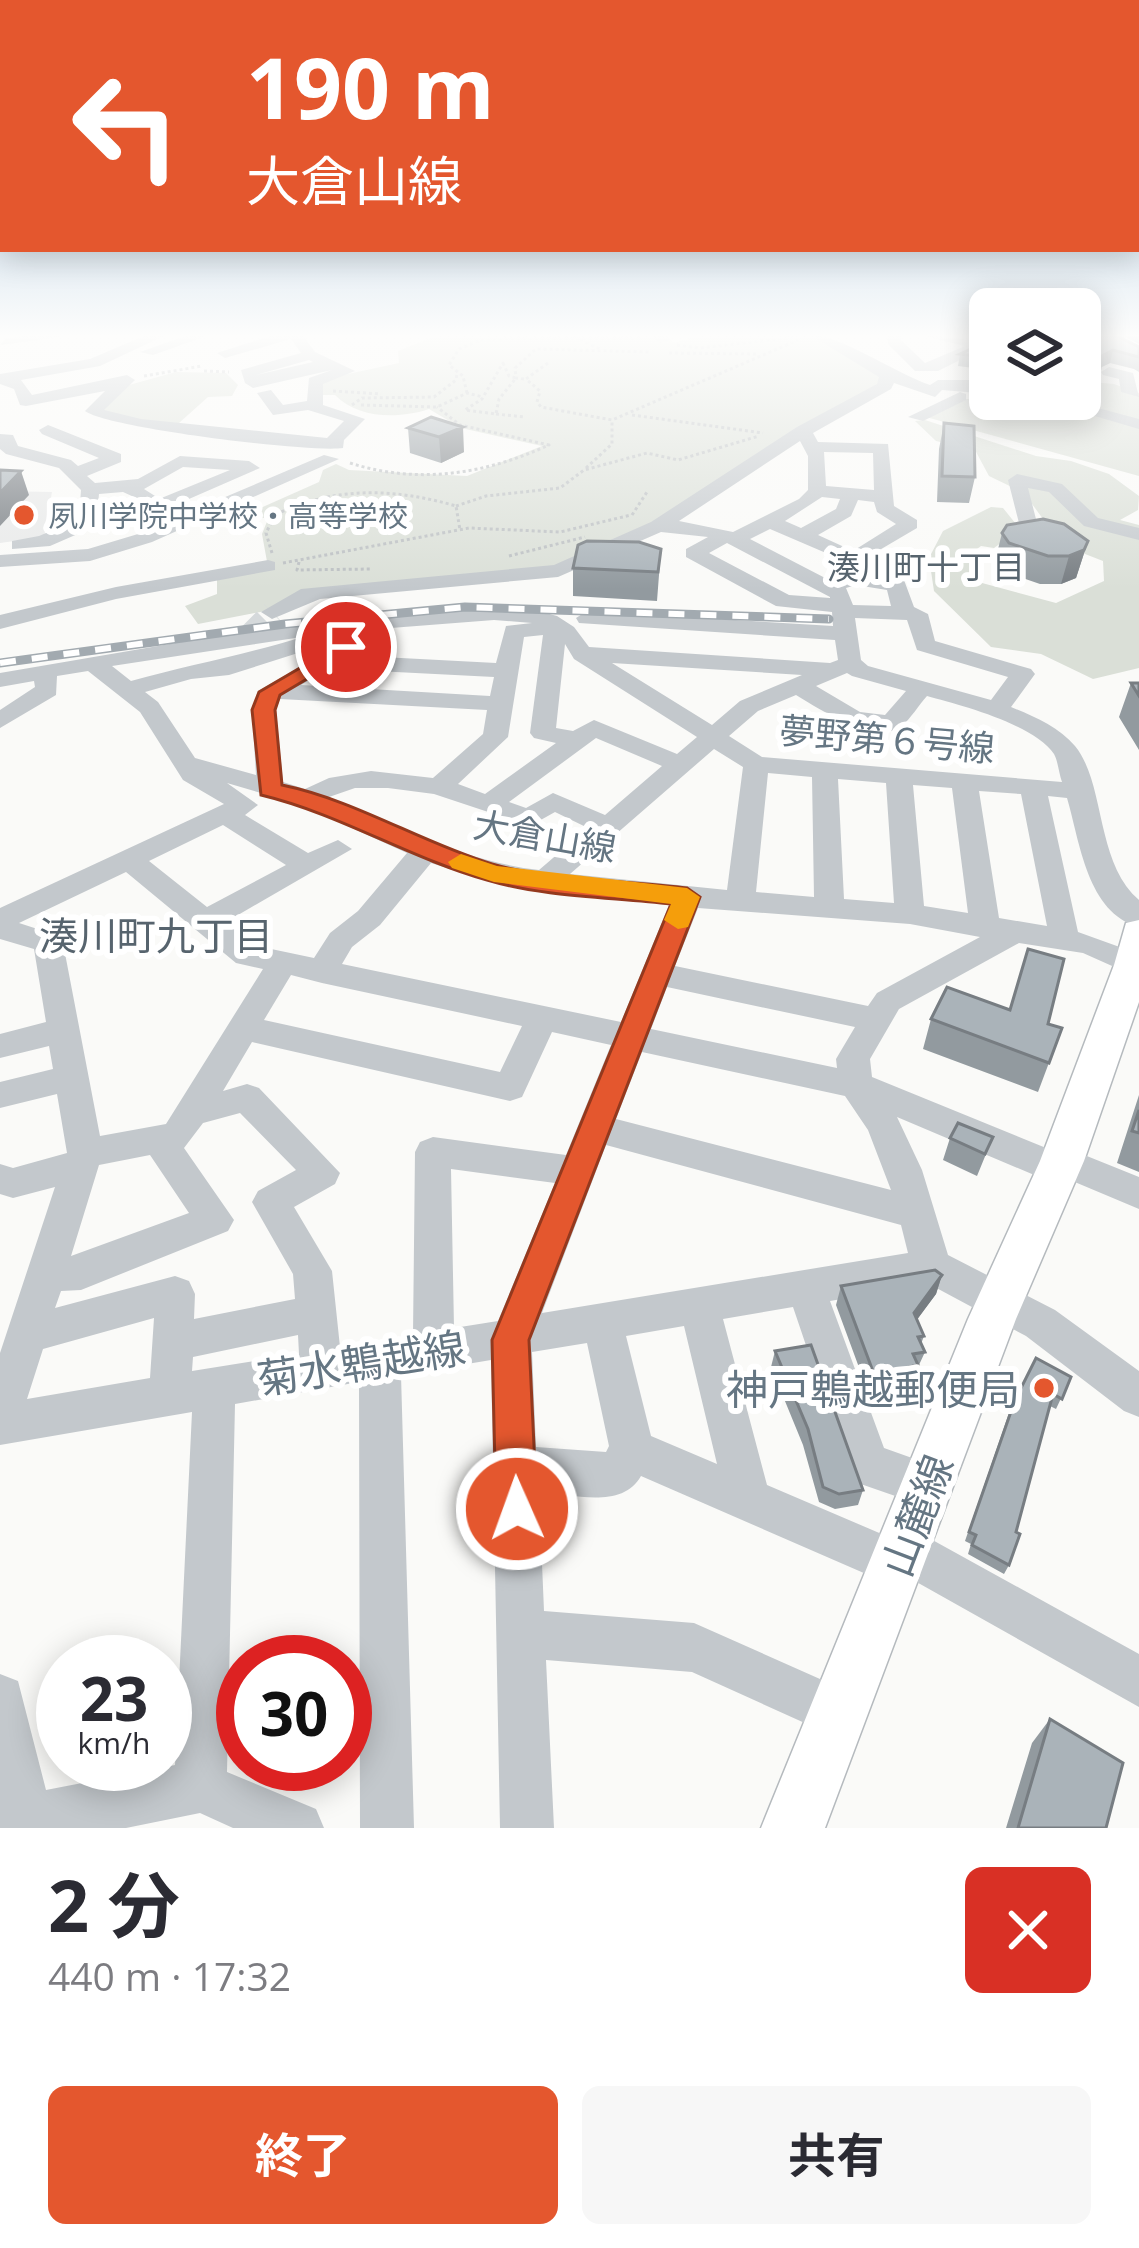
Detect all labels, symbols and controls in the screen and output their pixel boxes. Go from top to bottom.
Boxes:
text: 190 m [246,29,494,144]
icon: left [48,48,204,204]
text: 大倉山線 [246,143,462,217]
map controls [969,288,1101,420]
button: layers [969,288,1101,420]
place label: 夙川学院中学校・高等学校 [48,495,408,536]
marker: 夙川学院中学校・高等学校 [11,502,37,528]
district label: 湊川町十丁目 [827,544,1025,589]
pin [295,596,397,698]
icon: arrive [313,614,379,680]
street label: 夢野第６号線 [777,705,997,773]
street label: 大倉山線 [470,799,620,873]
district label: 湊川町九丁目 [39,908,273,961]
street label: 菊水鵯越線 [253,1317,469,1407]
place label: 神戸鵯越郵便局 [726,1360,1020,1417]
marker: 神戸鵯越郵便局 [1031,1375,1057,1401]
position arrow [454,1446,580,1572]
street label: 山麓線 [867,1446,965,1584]
speed limit sign: 30 [216,1635,372,1791]
text: 23 [80,1657,148,1739]
text: km/h [78,1722,150,1763]
text: 2 分 [48,1855,180,1953]
button: close [965,1867,1091,1993]
text: 440 m · 17:32 [48,1949,291,2002]
button: 終了 [48,2086,558,2224]
button: 共有 [582,2086,1091,2224]

